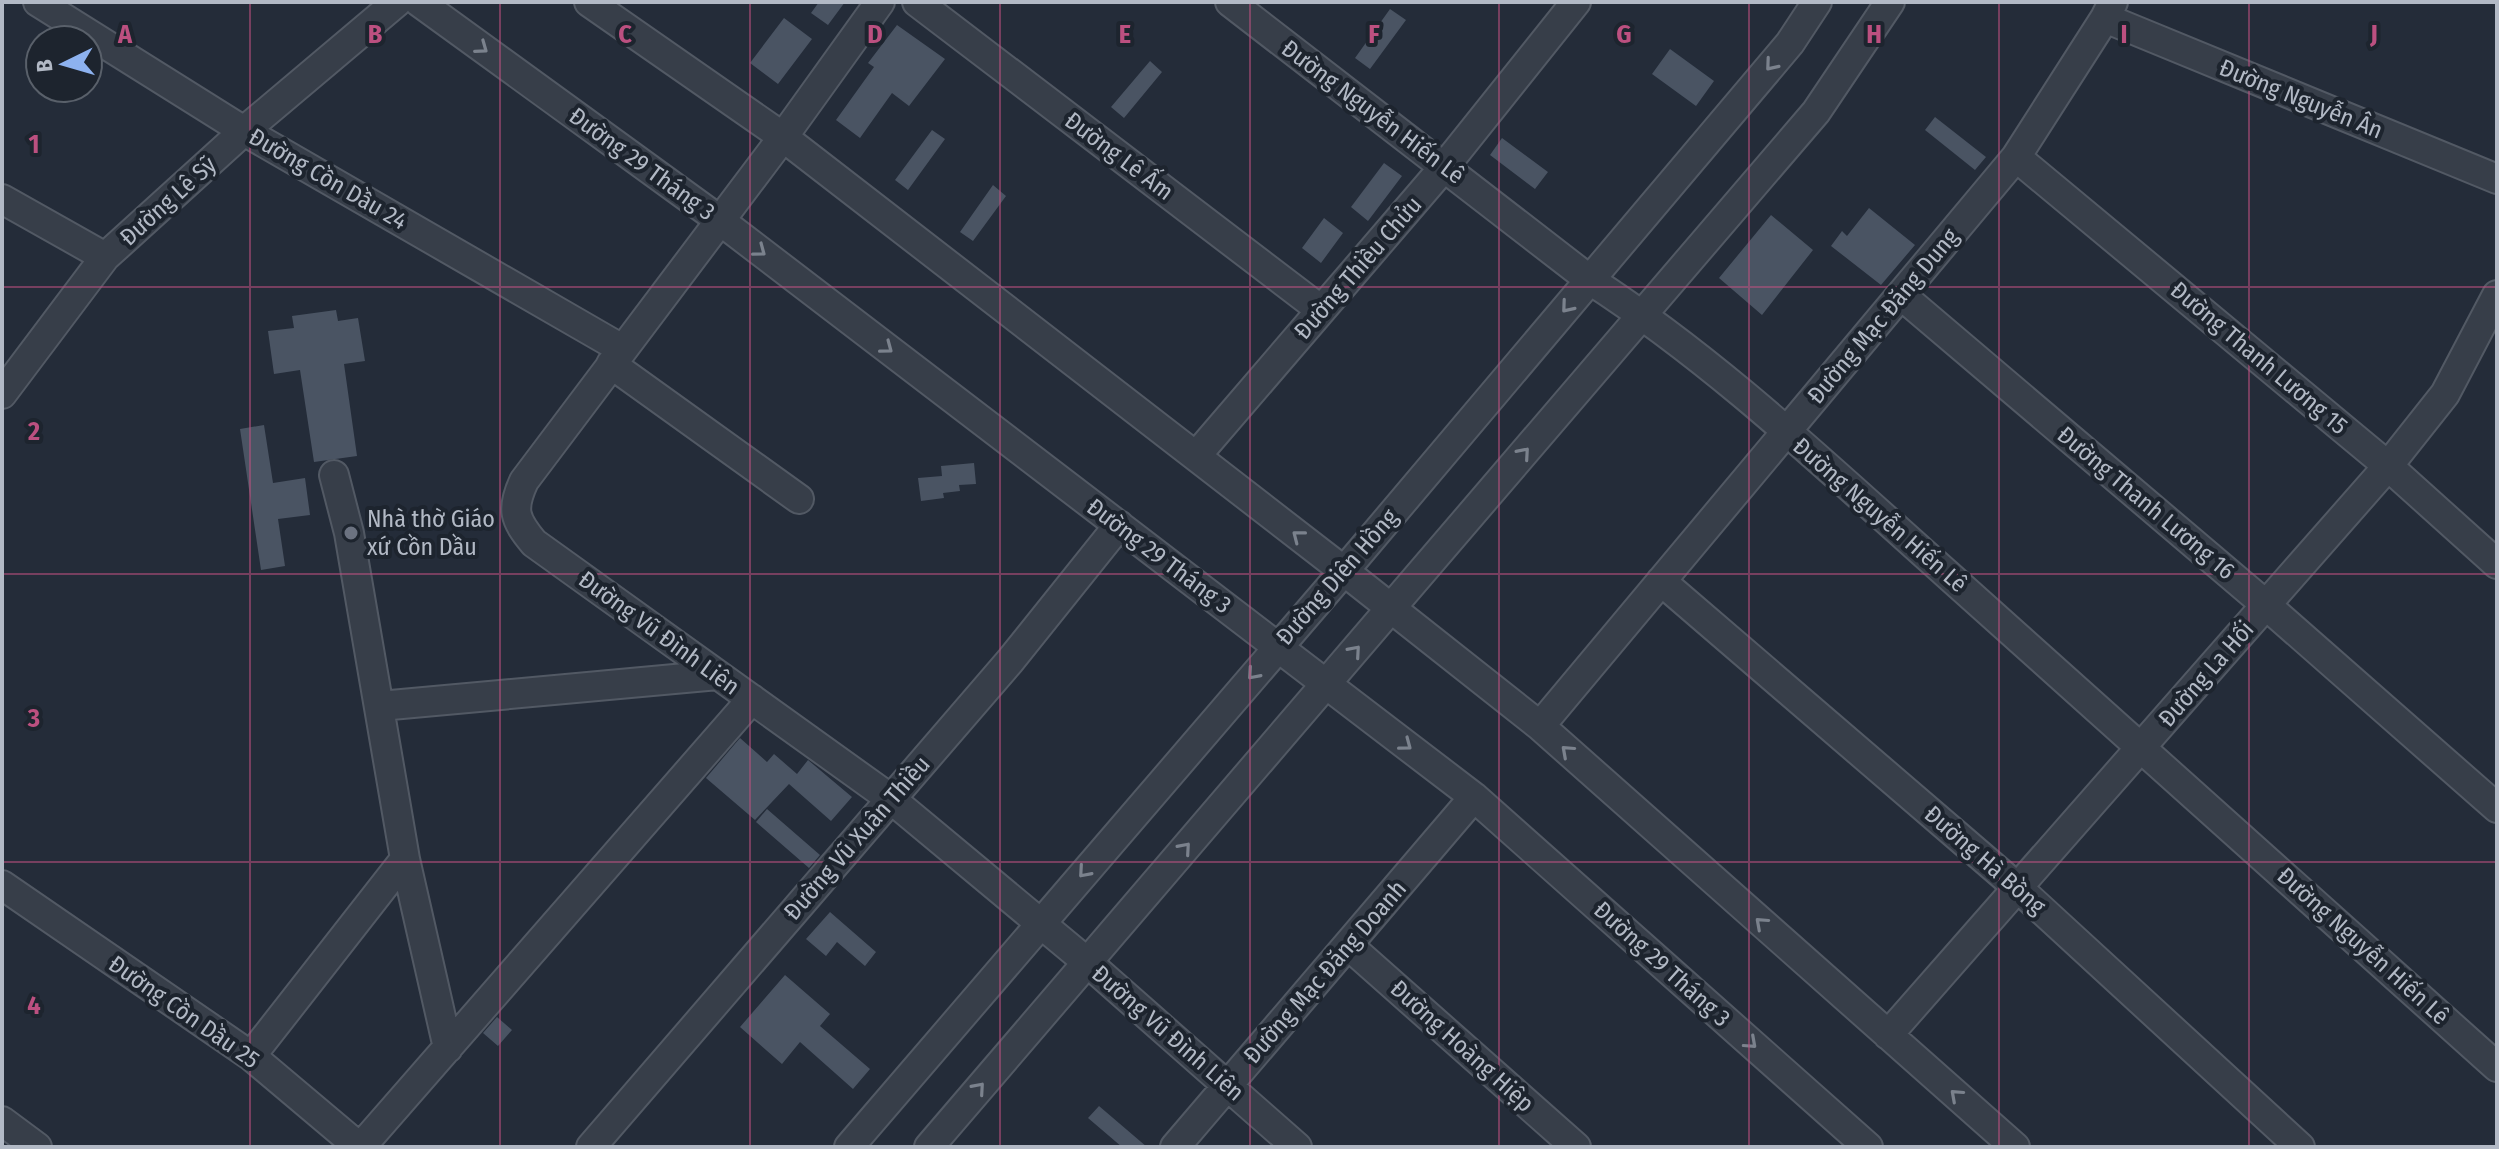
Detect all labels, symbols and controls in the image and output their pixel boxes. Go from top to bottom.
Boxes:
text: A [117,19,133,50]
text: B [368,19,383,50]
text: C [618,19,632,50]
text: D [867,19,883,50]
text: E [1119,19,1131,50]
text: F [1368,19,1380,50]
text: G [1616,19,1632,50]
text: H [1866,19,1882,50]
text: I [2121,19,2128,50]
text: J [2369,19,2378,50]
north arrow [24,24,104,104]
street label: Đường Nguyễn Hiến Lê [1276,34,1470,190]
one-way arrow [474,38,488,53]
street label: Đường Nguyễn Ân [2215,53,2387,145]
one-way arrow [1766,56,1781,70]
text: B [31,58,59,73]
street label: Đường 29 Tháng 3 [564,102,720,226]
street label: Đường Lê Ấm [1059,104,1180,206]
street label: Đường Cồn Dầu 24 [244,122,412,236]
text: 1 [29,129,40,160]
street label: Đường Lê Sỹ [114,150,222,251]
street label: Đường Thiều Chửu [1288,191,1428,345]
street label: Đường Mạc Đăng Dung [1802,222,1965,409]
one-way arrow [751,241,766,255]
street label: Đường Thanh Lương 15 [2165,276,2353,440]
one-way arrow [1563,297,1577,312]
one-way arrow [878,338,893,352]
text: 2 [27,416,40,447]
street label: Đường Thanh Lương 16 [2052,421,2240,585]
street label: Đường Nguyễn Hiến Lê [1787,432,1973,598]
one-way arrow [1514,448,1529,463]
street label: Đường 29 Tháng 3 [1081,493,1237,619]
street label: Đường Diên Hồng [1270,503,1404,651]
place label: Nhà thờ Giáo xứ Cồn Dầu [367,505,495,561]
marker: Nhà thờ Giáo xứ Cồn Dầu [342,524,360,542]
one-way arrow [1292,531,1307,545]
street label: Đường Vũ Đình Liên [573,565,745,701]
street label: Đường La Hối [2153,616,2259,732]
one-way arrow [1345,645,1359,660]
one-way arrow [1248,665,1263,680]
text: 3 [27,703,40,734]
one-way arrow [1397,735,1412,749]
one-way arrow [1561,746,1576,760]
street label: Đường Vũ Xuân Thiều [778,750,936,926]
street label: Đường Hà Bồng [1919,800,2052,921]
one-way arrow [1175,842,1190,857]
street label: Đường Nguyễn Hiến Lê [2271,862,2455,1030]
one-way arrow [1079,863,1094,877]
street label: Đường Mạc Đăng Doanh [1238,875,1412,1069]
street label: Đường 29 Tháng 3 [1588,896,1736,1032]
one-way arrow [1756,918,1771,933]
street label: Đường Cồn Dầu 25 [103,950,265,1074]
street label: Đường Vũ Đình Liên [1086,959,1250,1107]
street label: Đường Hoàng Hiệp [1385,974,1539,1118]
text: 4 [27,990,41,1021]
one-way arrow [1741,1033,1756,1047]
one-way arrow [969,1082,984,1097]
one-way arrow [1951,1091,1966,1105]

